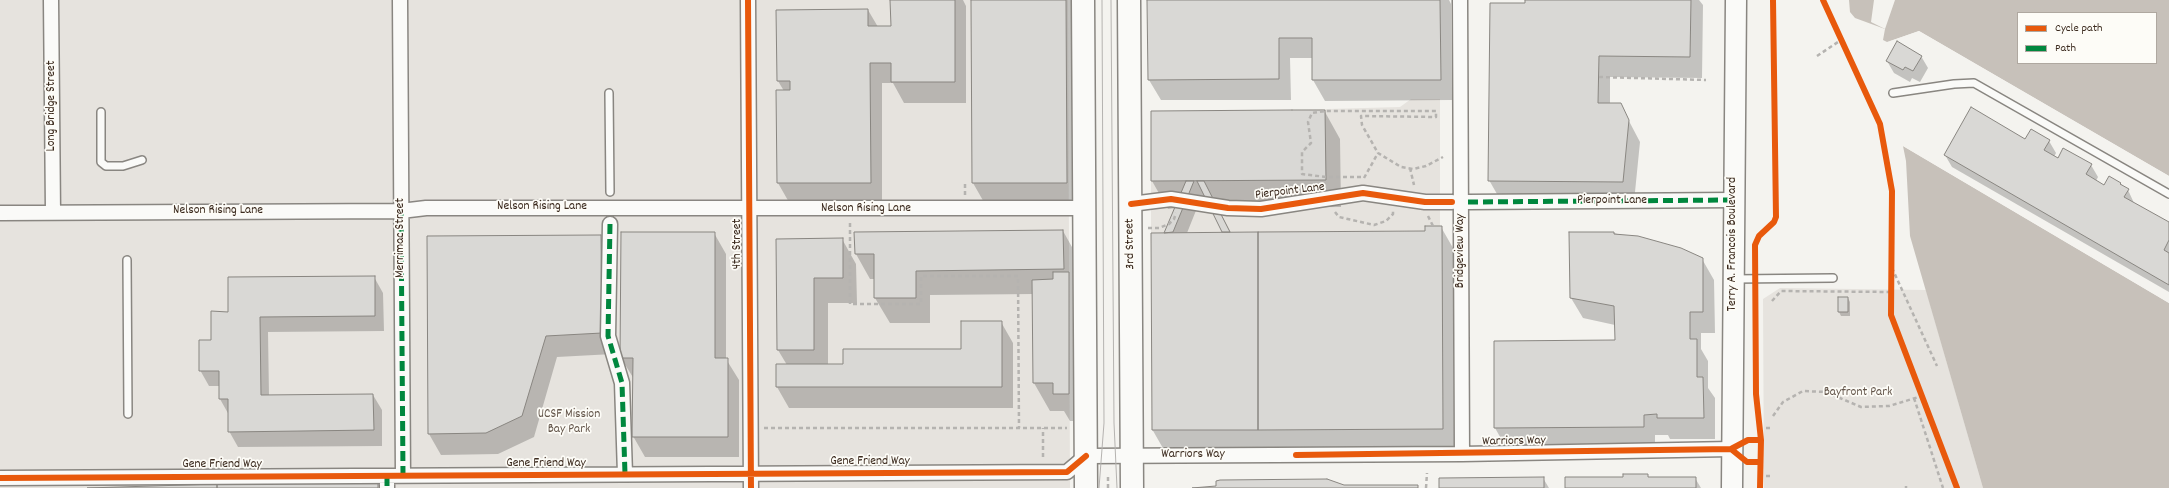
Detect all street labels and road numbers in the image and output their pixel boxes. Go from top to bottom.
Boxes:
street label: Long Bridge Street [44,60,60,152]
street label: Terry A. Francois Boulevard [1725,177,1741,311]
street label: Pierpoint Lane [1254,180,1326,204]
street label: Pierpoint Lane [1577,193,1647,209]
street label: Merrimac Street [393,198,409,278]
street label: Nelson Rising Lane [497,199,587,215]
street label: Nelson Rising Lane [821,201,911,217]
street label: Nelson Rising Lane [173,203,263,219]
street label: Bridgeview Way [1453,214,1469,288]
street label: 3rd Street [1123,218,1139,270]
street label: 4th Street [730,219,746,269]
street label: Warriors Way [1482,434,1546,450]
street label: Warriors Way [1161,447,1225,463]
street label: Gene Friend Way [830,454,910,470]
street label: Gene Friend Way [506,456,586,472]
street label: Gene Friend Way [182,457,262,473]

